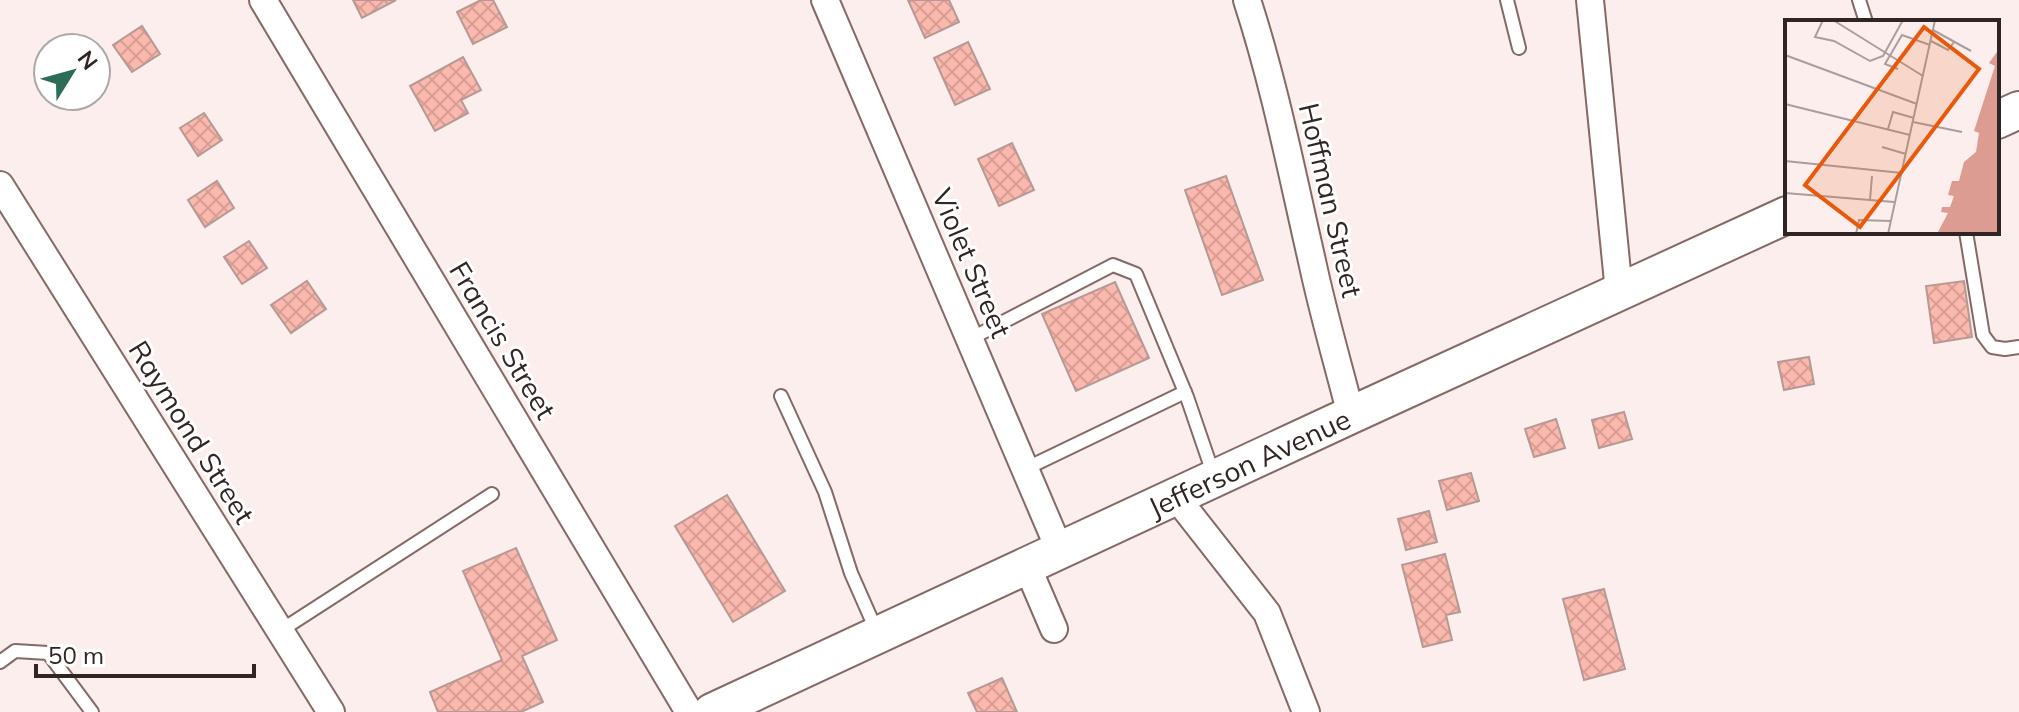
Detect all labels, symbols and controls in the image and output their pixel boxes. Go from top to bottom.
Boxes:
inset map [1785,20,1999,234]
north arrow [32,32,112,112]
text: N [72,45,104,75]
street label: Hoffman Street [1292,99,1370,301]
street label: Violet Street [925,183,1019,343]
street label: Francis Street [442,255,564,425]
street label: Raymond Street [122,334,262,530]
street label: Jefferson Avenue [1142,400,1356,525]
scale bar [36,628,254,678]
text: 50 m [48,640,104,670]

